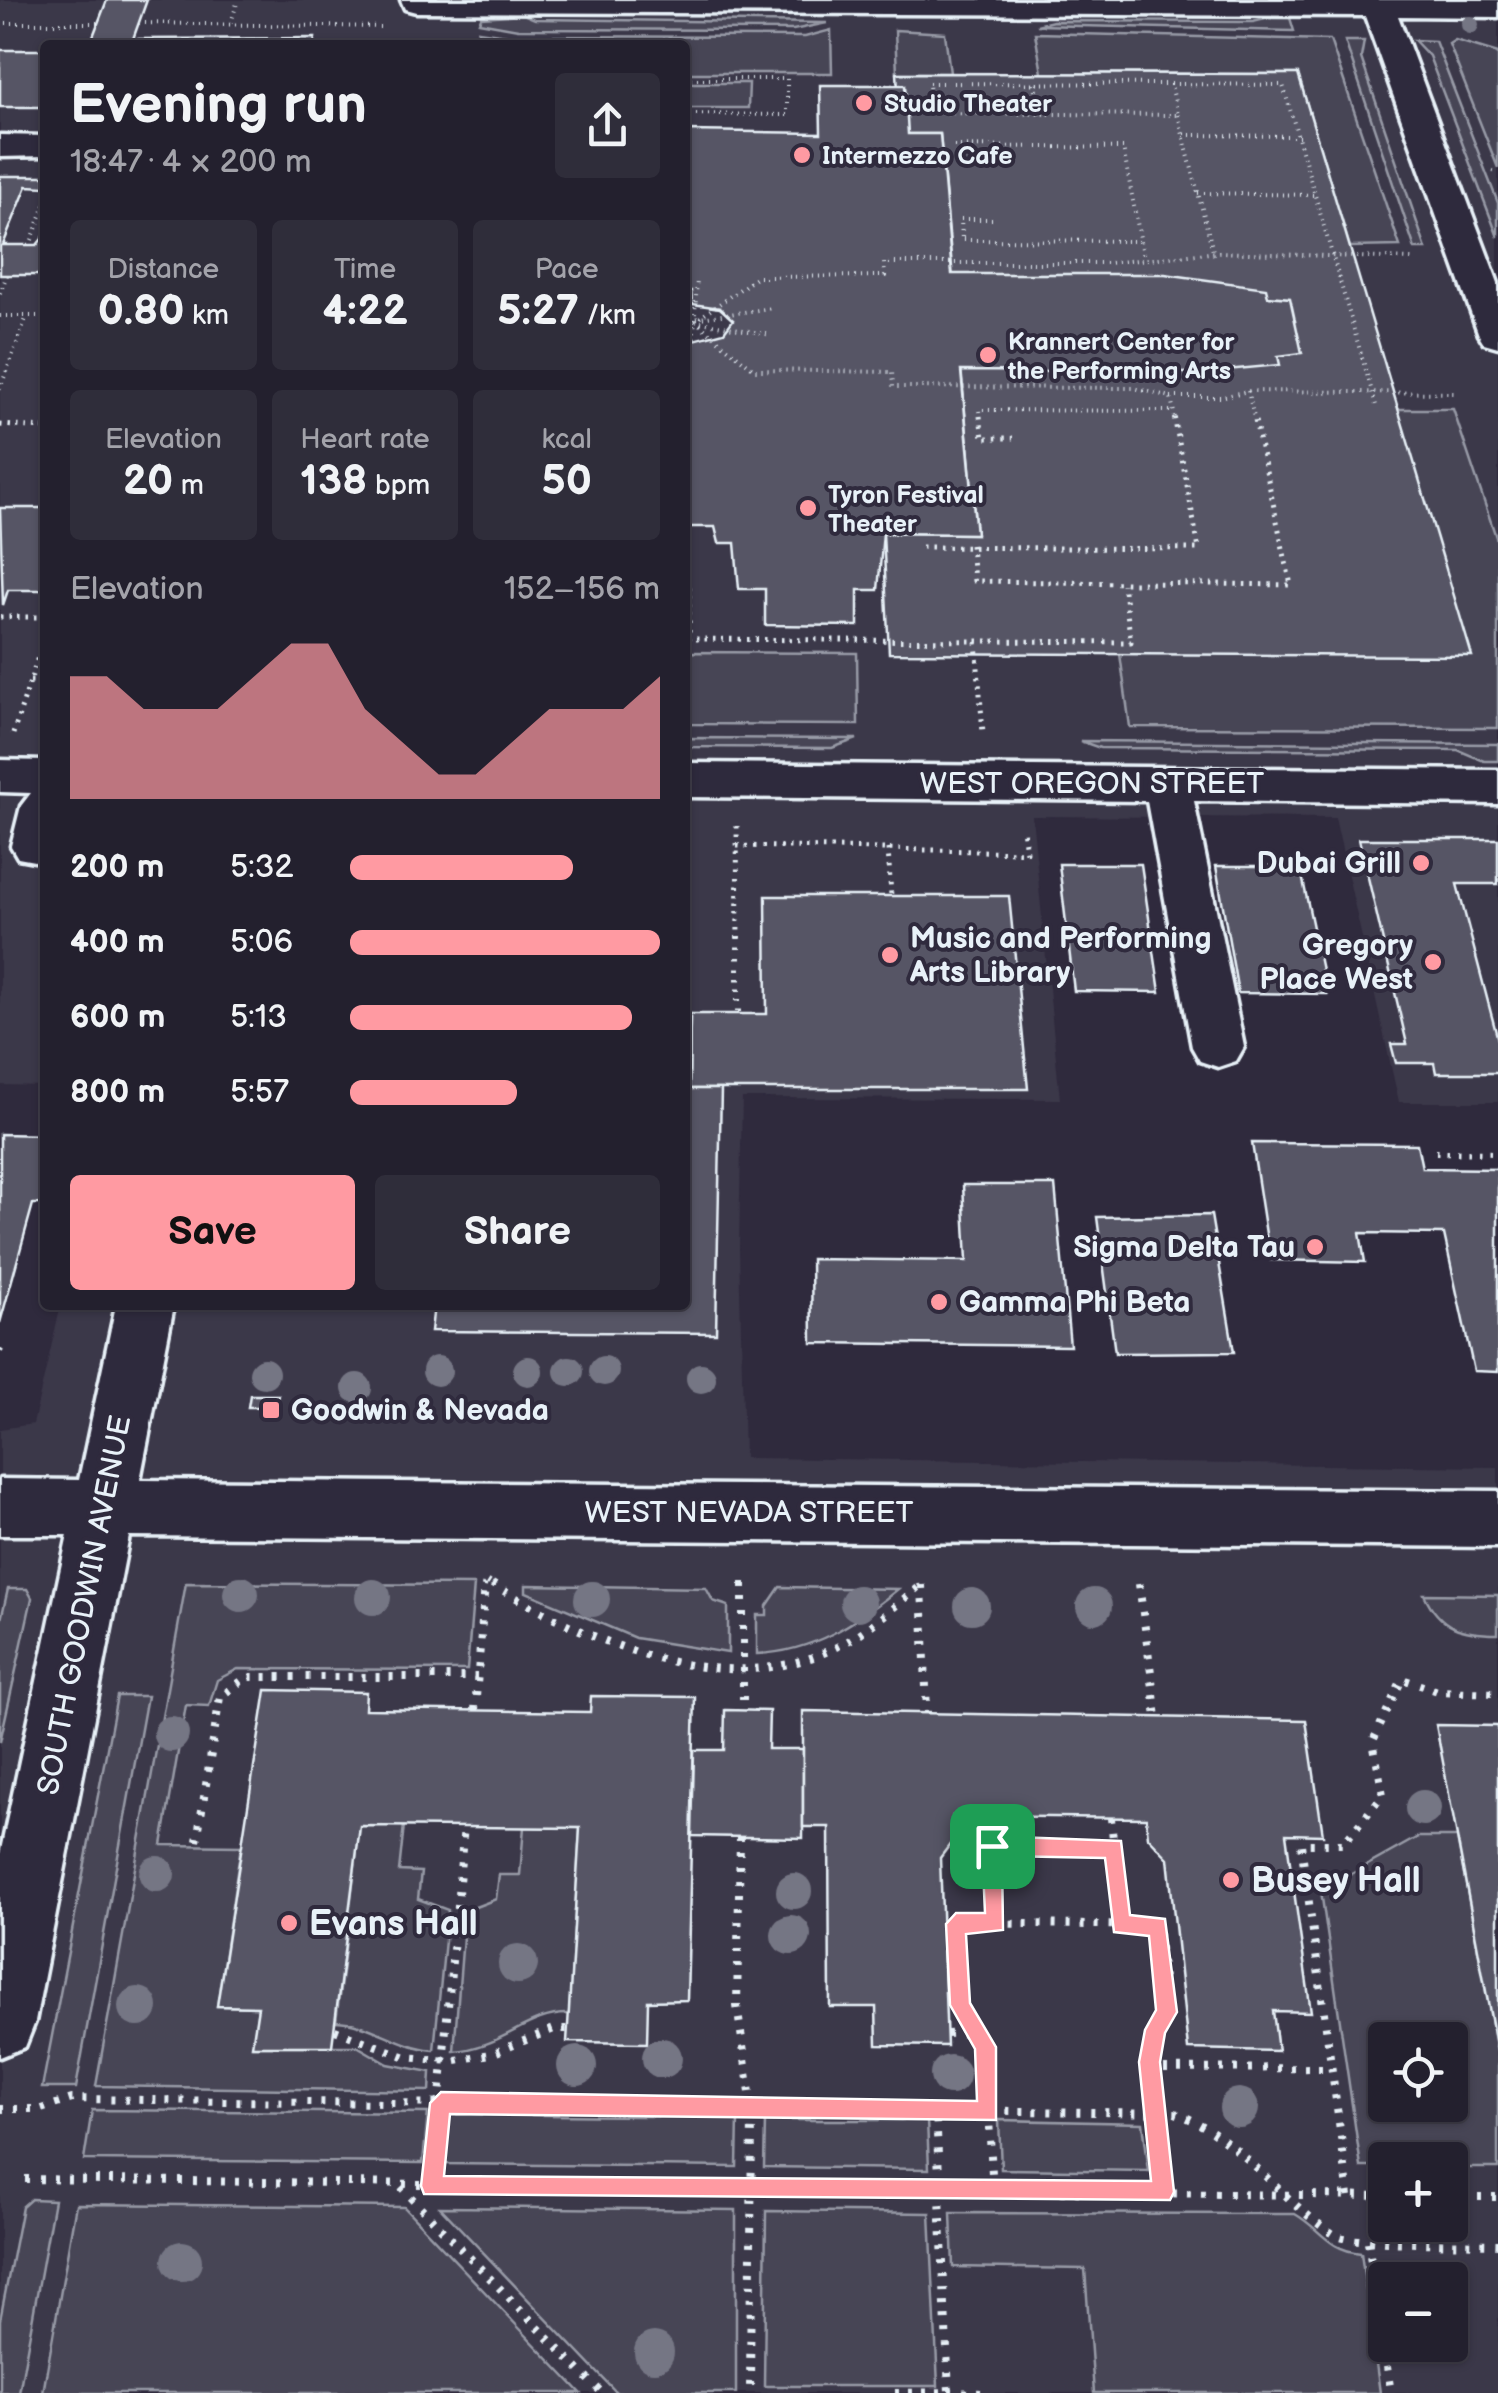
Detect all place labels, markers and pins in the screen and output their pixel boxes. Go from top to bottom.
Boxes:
place label: Studio Theater [884,89,1053,120]
marker: Studio Theater [853,92,875,114]
place label: Intermezzo Cafe [822,141,1013,172]
marker: Intermezzo Cafe [791,144,813,166]
place label: Krannert Center for the Performing Arts [1007,327,1235,387]
marker: Krannert Center for the Performing Arts [977,344,999,366]
place label: Tyron Festival Theater [828,480,984,540]
marker: Tyron Festival Theater [797,497,819,519]
place label: Dubai Grill [1257,846,1401,882]
marker: Dubai Grill [1410,852,1432,874]
place label: Music and Performing Arts Library [909,921,1212,991]
place label: Gregory Place West [1259,928,1413,998]
marker: Music and Performing Arts Library [879,944,901,966]
marker: Gregory Place West [1422,951,1444,973]
place label: Sigma Delta Tau [1073,1230,1295,1266]
marker: Sigma Delta Tau [1304,1236,1326,1258]
place label: Gamma Phi Beta [959,1285,1191,1321]
marker: Gamma Phi Beta [928,1291,950,1313]
place label: Goodwin & Nevada [291,1393,549,1429]
marker: Goodwin & Nevada [260,1399,282,1421]
pin [950,1804,1035,1889]
place label: Busey Hall [1251,1860,1421,1903]
marker: Busey Hall [1220,1869,1242,1891]
place label: Evans Hall [309,1903,478,1946]
marker: Evans Hall [278,1912,300,1934]

